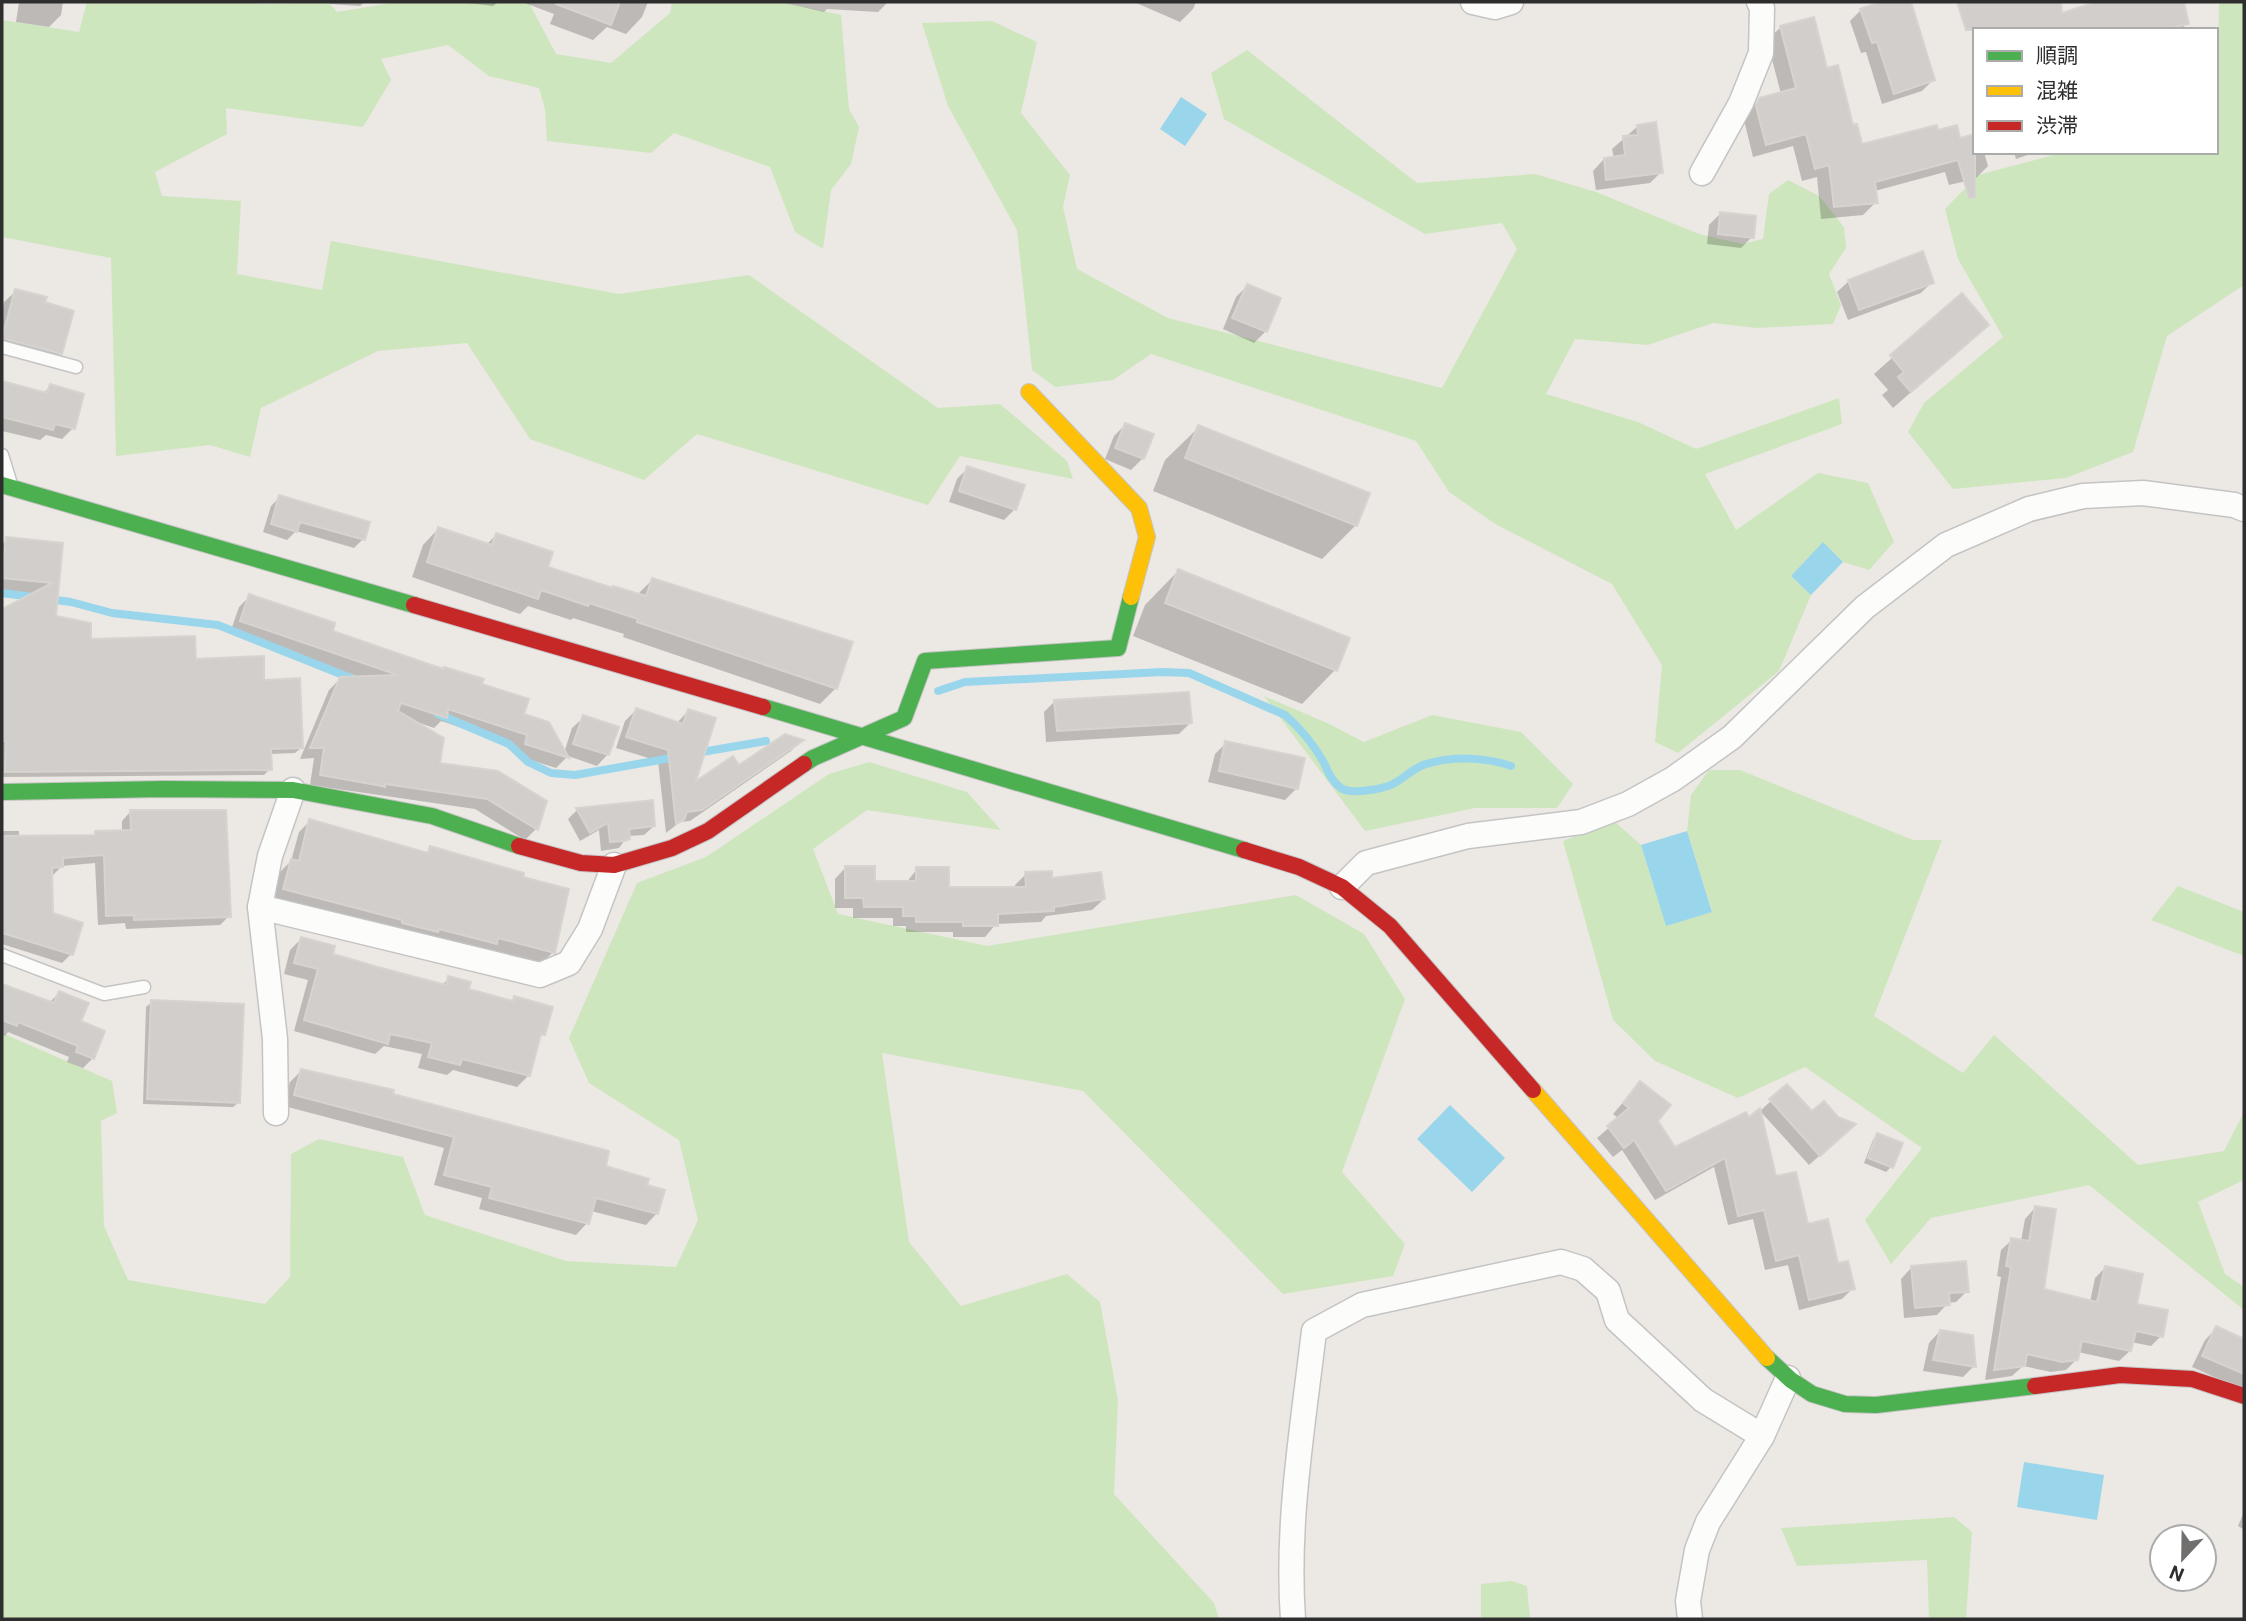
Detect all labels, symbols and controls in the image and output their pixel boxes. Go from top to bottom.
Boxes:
legend [1973,28,2218,154]
text: 順調 [2036,44,2078,68]
text: 混雑 [2036,79,2078,103]
text: 渋滞 [2036,114,2078,138]
north arrow [2148,1523,2218,1593]
text: N [2166,1560,2187,1586]

